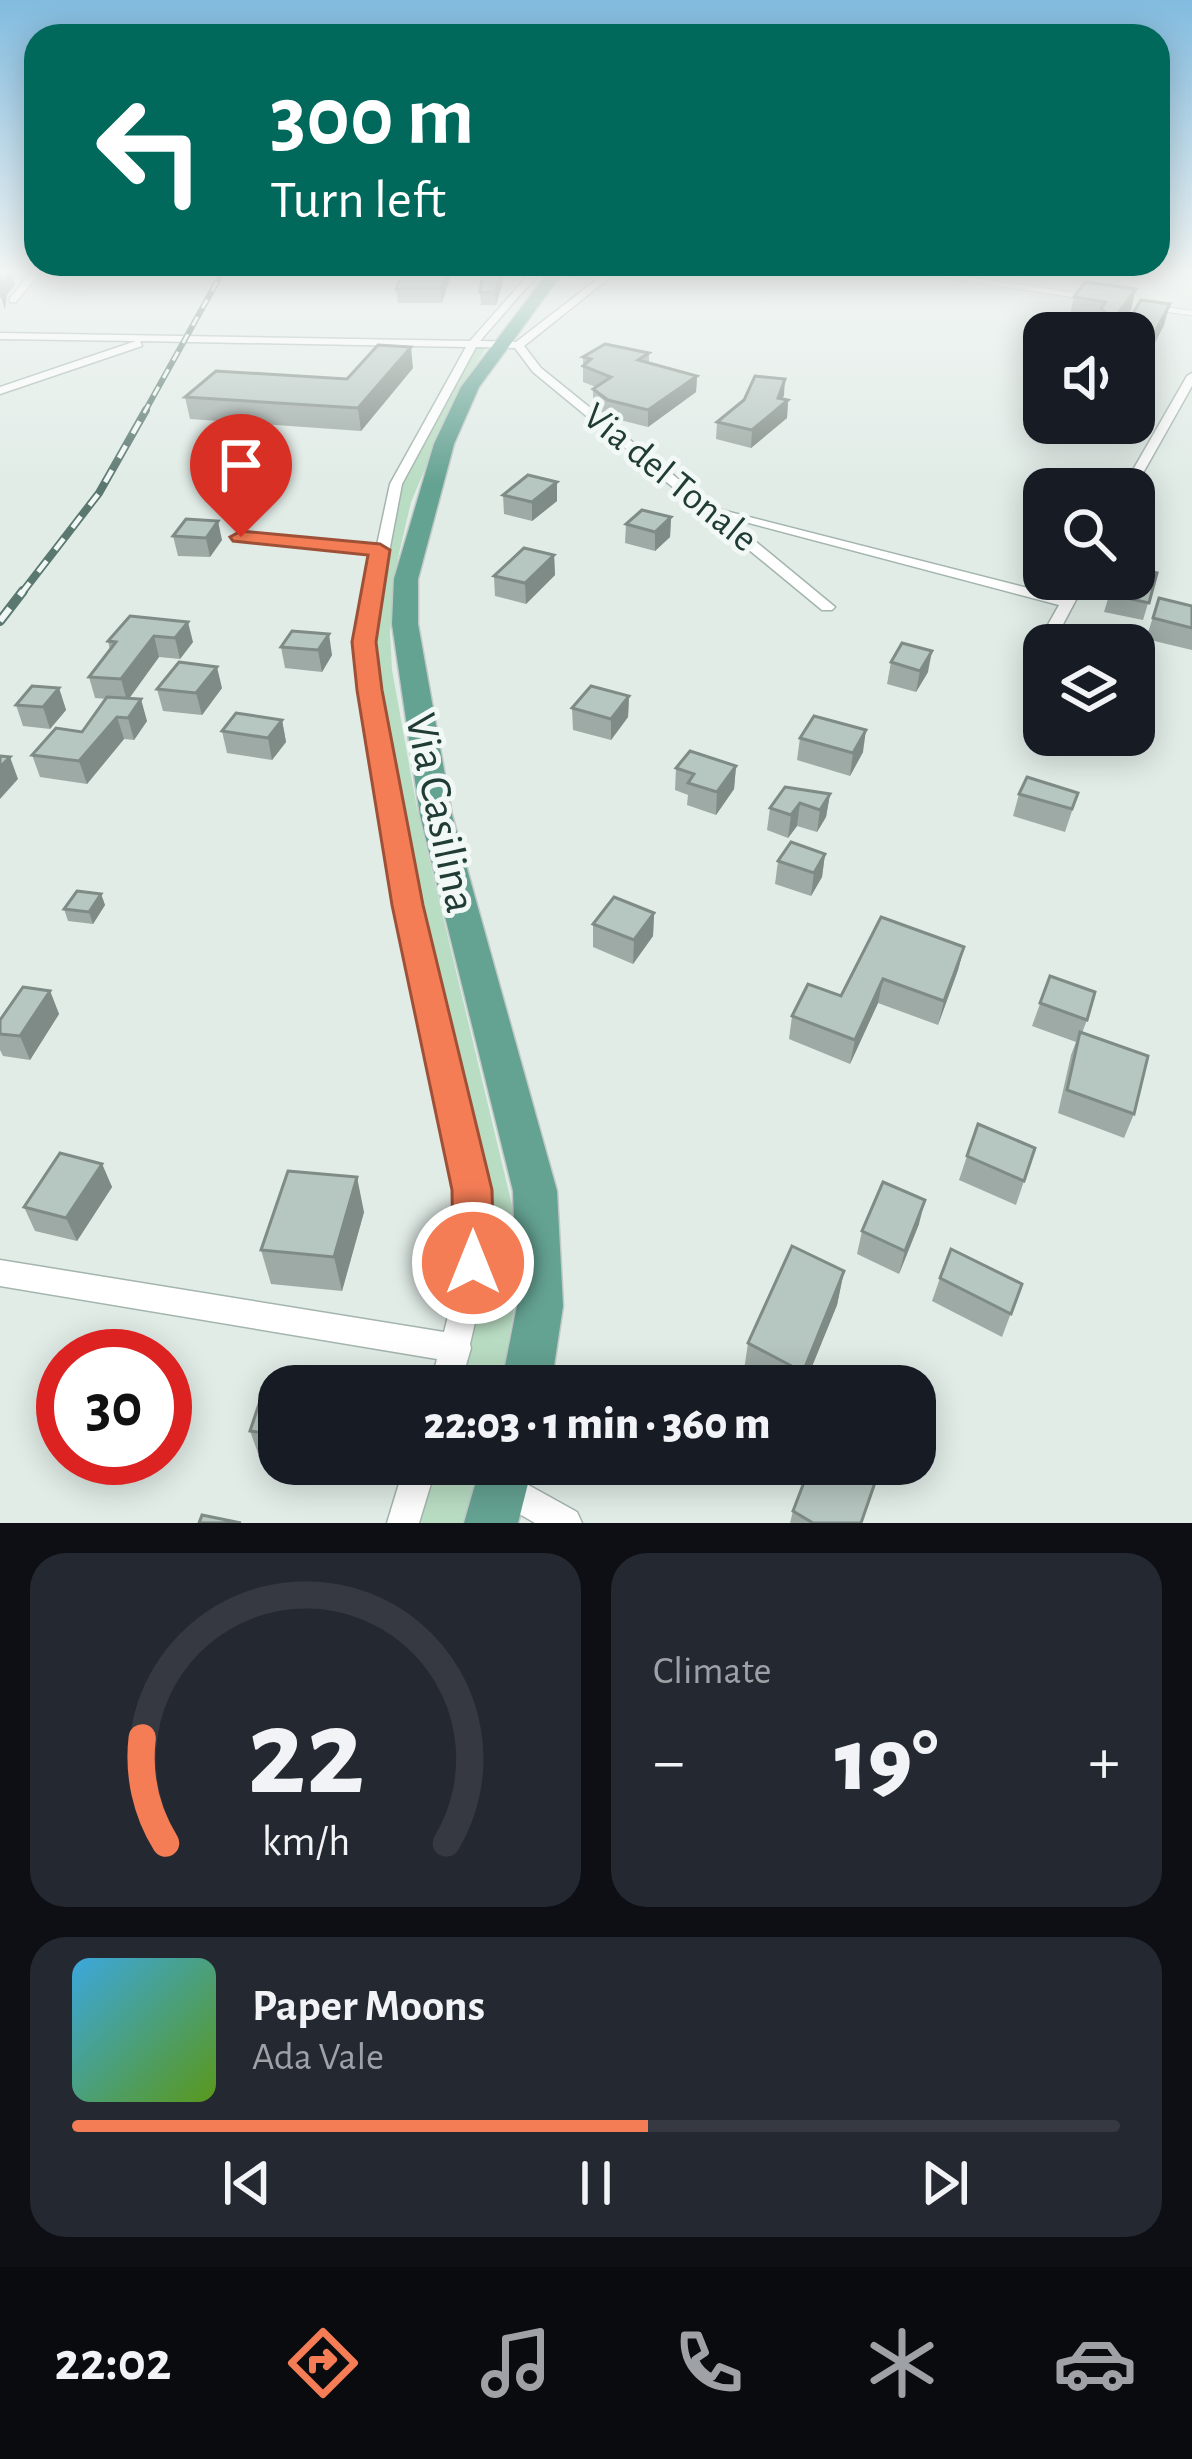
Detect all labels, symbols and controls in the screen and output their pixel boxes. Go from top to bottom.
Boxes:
icon: left [72,72,228,228]
text: 300 m [270,76,474,160]
text: Turn left [270,174,446,228]
map controls [1023,312,1155,756]
button: sound [1023,312,1155,444]
street label: Via del Tonale [576,396,764,560]
pin [190,414,292,537]
icon: arrive [208,432,274,498]
button: search [1023,468,1155,600]
button: layers [1023,624,1155,756]
street label: Via Casilina [397,709,483,917]
position arrow [410,1200,536,1326]
speed limit sign: 30 [36,1329,192,1485]
text: 22:03 · 1 min · 360 m [424,1402,771,1447]
text: Climate [653,1652,771,1691]
text: 22 [247,1692,364,1817]
text: 19° [835,1717,938,1807]
text: − [653,1729,685,1795]
text: + [1088,1729,1120,1795]
text: km/h [261,1821,350,1864]
text: Paper Moons [252,1984,485,2029]
text: Ada Vale [252,2038,384,2077]
icon: previous [214,2150,280,2216]
icon: pause [563,2150,629,2216]
icon: next [912,2150,978,2216]
icon: directions [281,2321,365,2405]
icon: music [474,2321,558,2405]
icon: phone [667,2321,751,2405]
icon: climate [860,2321,944,2405]
icon: car [1053,2321,1137,2405]
text: 22:02 [55,2336,171,2390]

